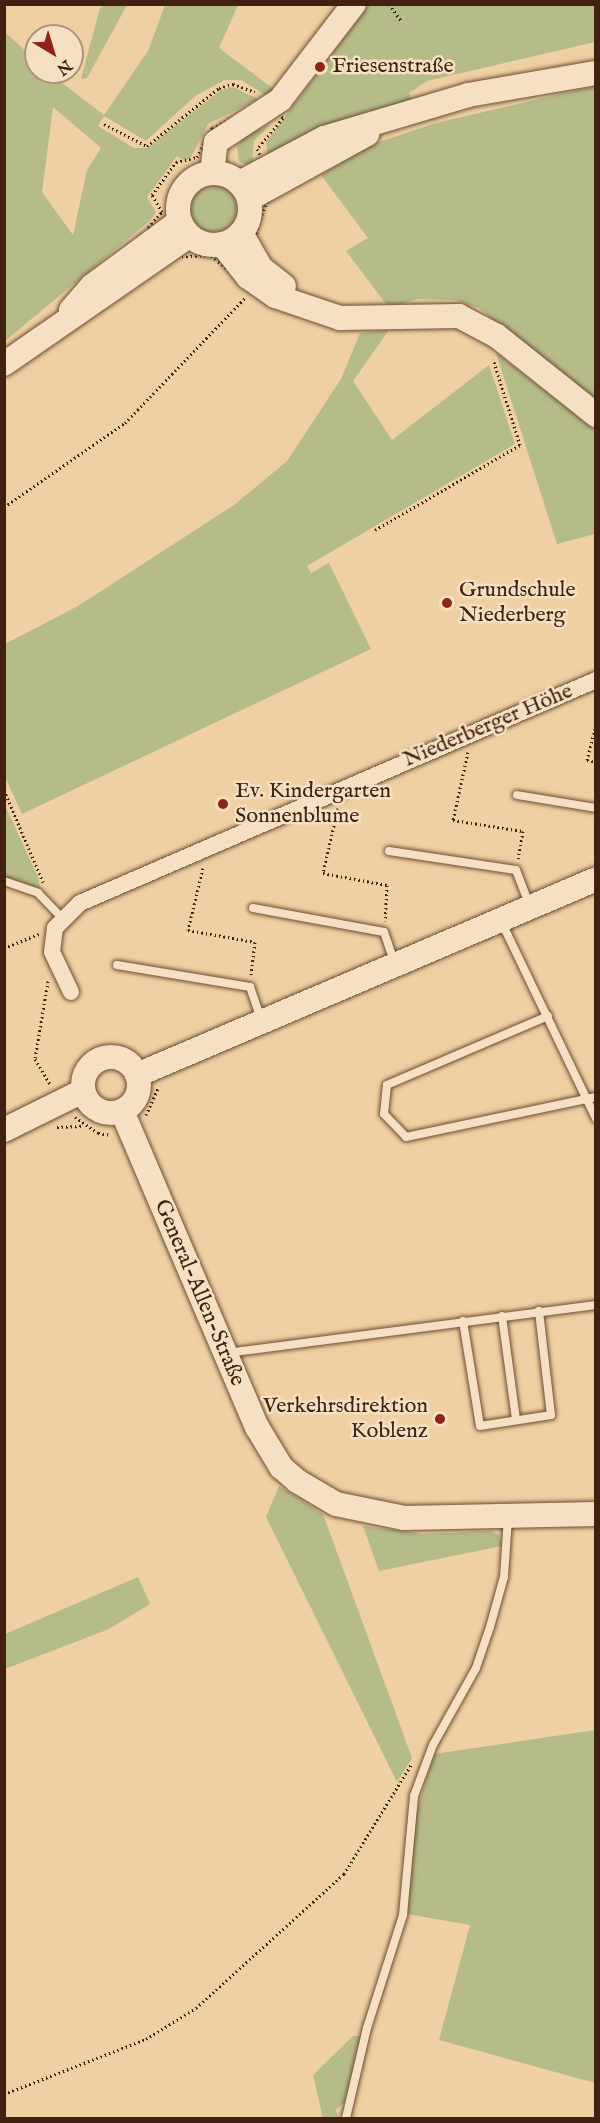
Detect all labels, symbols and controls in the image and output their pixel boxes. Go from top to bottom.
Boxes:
north arrow [24,24,84,84]
text: N [52,54,75,79]
place label: Friesenstraße [332,54,454,80]
marker: Friesenstraße [313,60,327,74]
place label: Grundschule Niederberg [459,577,576,628]
marker: Grundschule Niederberg [440,596,454,610]
street label: Niederberger Höhe [399,678,577,774]
place label: Ev. Kindergarten Sonnenblume [235,778,391,830]
marker: Ev. Kindergarten Sonnenblume [216,797,230,811]
street label: General-Allen-Straße [148,1196,250,1390]
place label: Verkehrsdirektion Koblenz [263,1393,428,1444]
marker: Verkehrsdirektion Koblenz [433,1412,447,1426]

